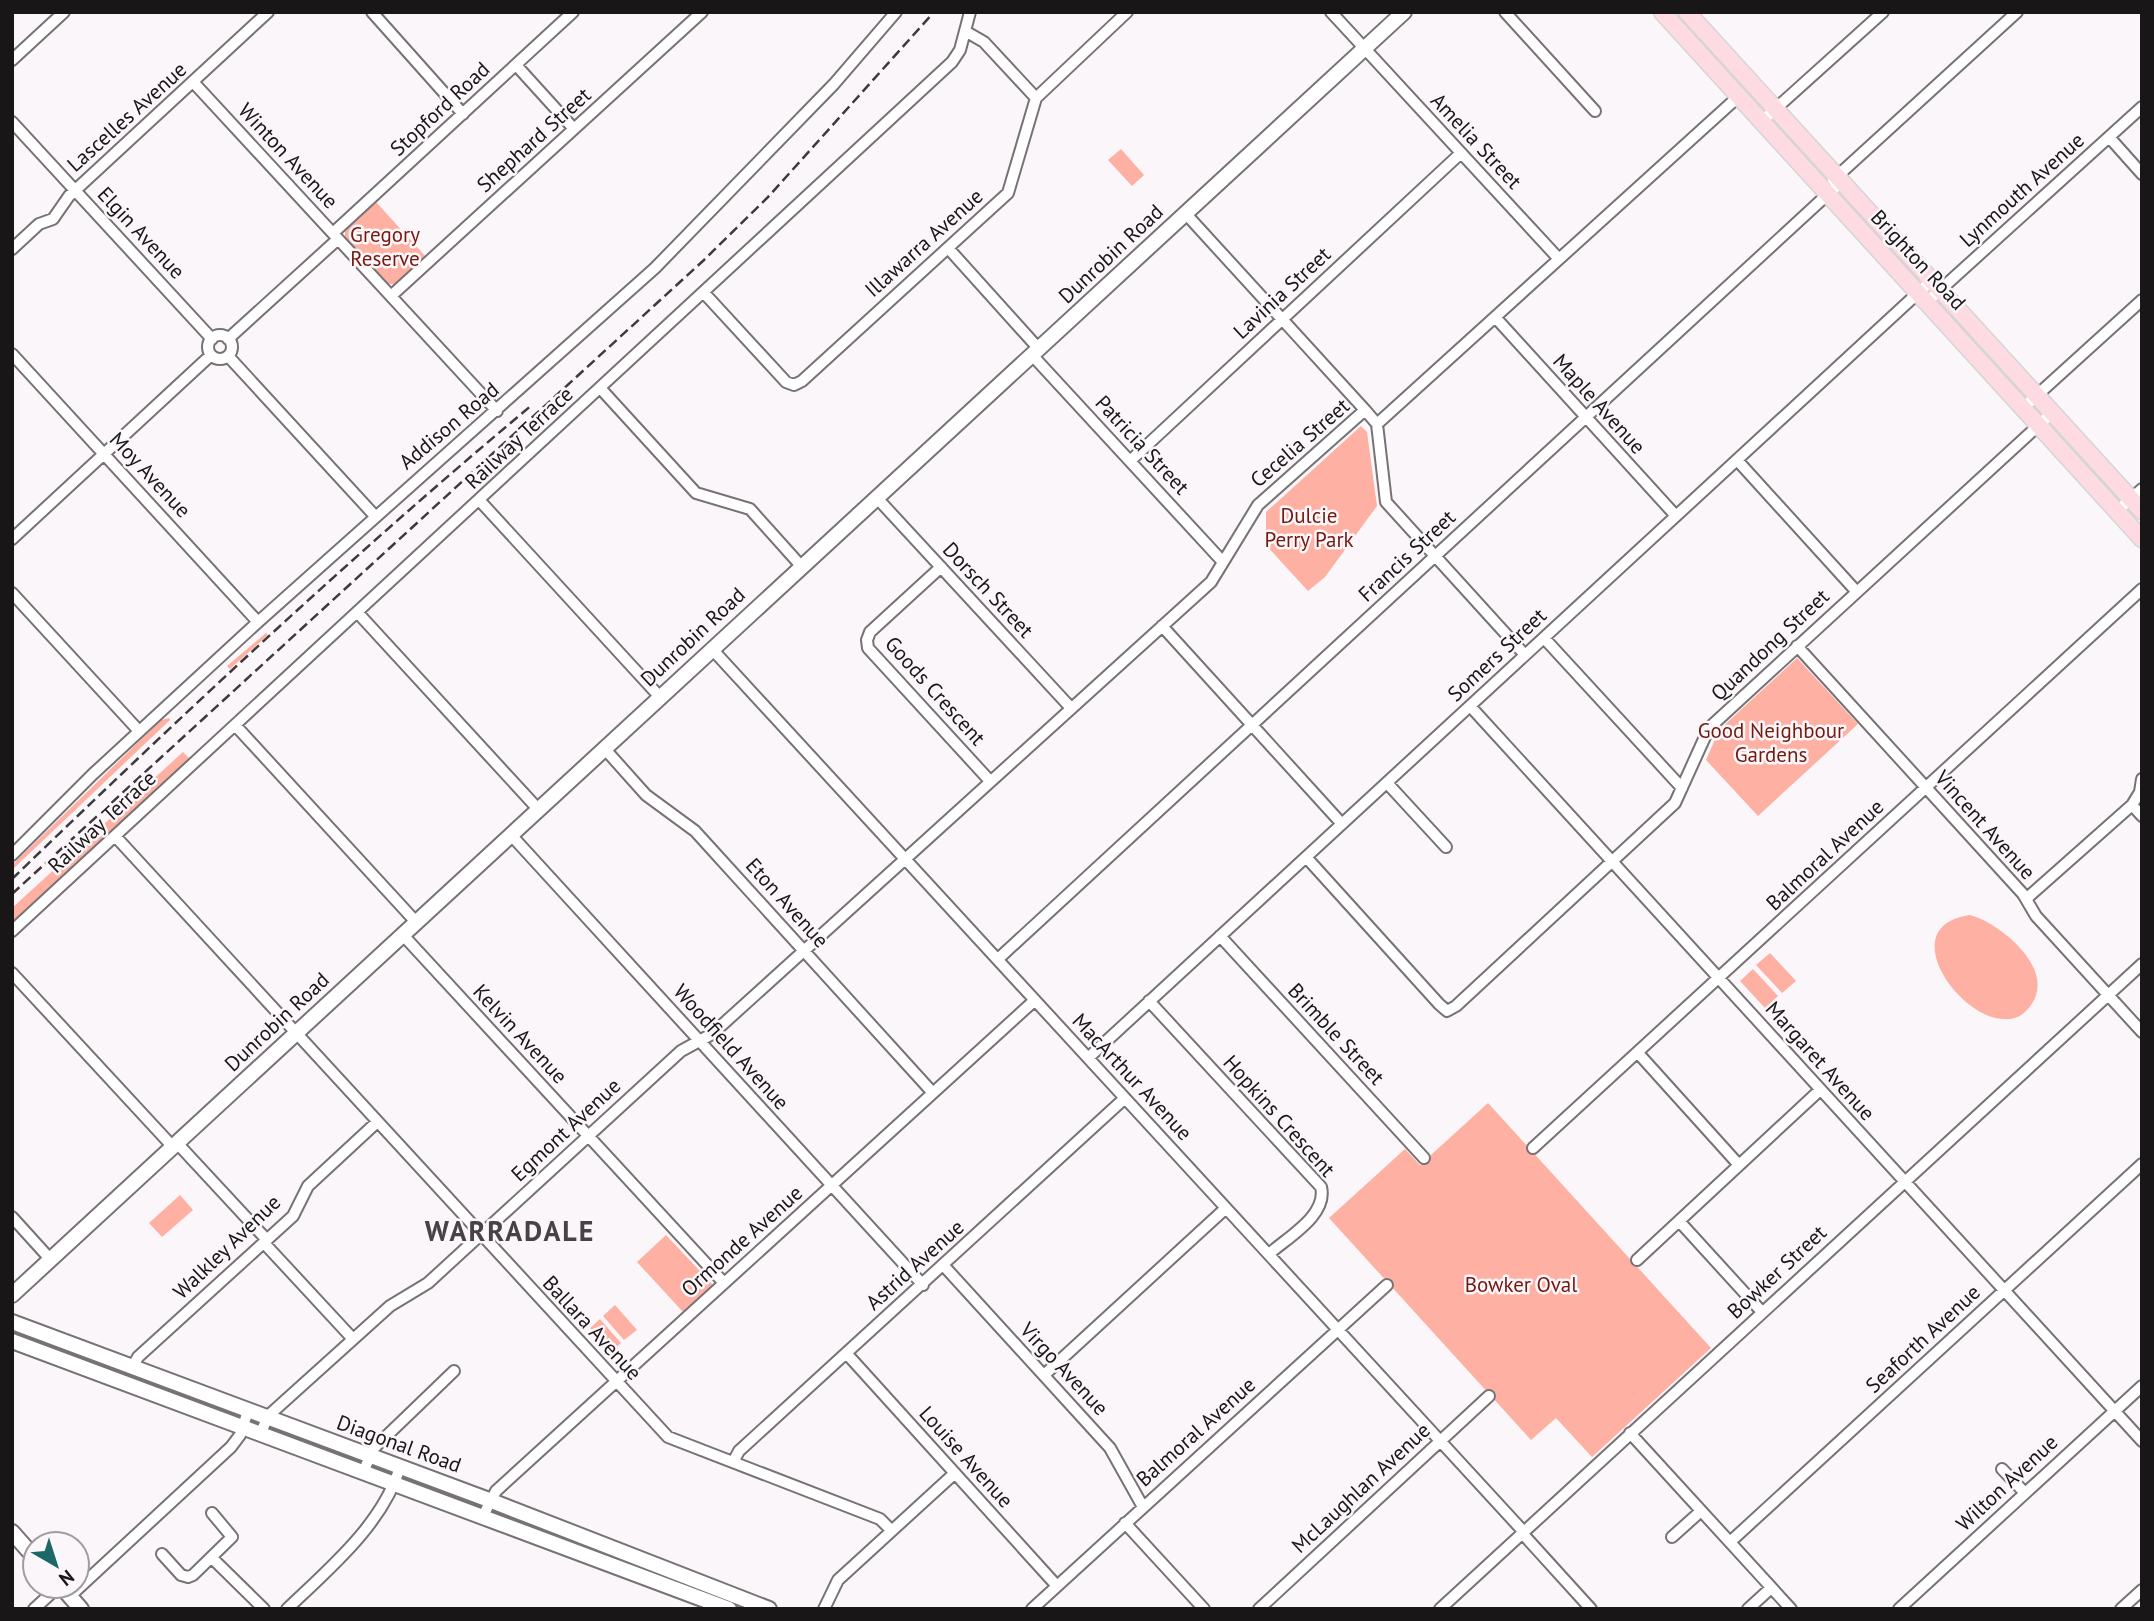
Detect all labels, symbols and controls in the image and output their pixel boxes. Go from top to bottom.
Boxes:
street label: Lascelles Avenue [61,56,192,177]
street label: Stopford Road [384,56,495,162]
street label: Shephard Street [471,81,596,198]
street label: Amelia Street [1425,87,1528,194]
street label: Winton Avenue [233,97,344,214]
street label: Lynmouth Avenue [1954,126,2090,253]
street label: Elgin Avenue [92,181,191,284]
street label: Illawarra Avenue [859,182,988,303]
street label: Dunrobin Road [1053,198,1169,309]
street label: Brighton Road [1865,204,1972,315]
park label: Gregory Reserve [350,221,420,272]
street label: Lavinia Street [1227,241,1336,345]
street label: Maple Avenue [1547,348,1651,459]
street label: Addison Road [393,376,504,475]
street label: Railway Terrace [459,381,578,495]
street label: Patricia Street [1090,389,1195,500]
street label: Cecelia Street [1244,392,1355,493]
street label: Moy Avenue [104,426,197,523]
park label: Dulcie Perry Park [1264,502,1354,553]
street label: Francis Street [1352,504,1461,607]
street label: Dorsch Street [937,536,1040,643]
street label: Dunrobin Road [635,581,751,692]
street label: Quandong Street [1705,583,1835,706]
street label: Somers Street [1442,602,1552,707]
street label: Goods Crescent [879,630,991,751]
park label: Good Neighbour Gardens [1698,717,1844,768]
street label: Vincent Avenue [1929,764,2042,885]
street label: Railway Terrace [42,765,161,879]
street label: Balmoral Avenue [1760,793,1889,916]
street label: Eton Avenue [740,852,835,953]
street label: Dunrobin Road [219,966,335,1077]
street label: Brimble Street [1282,977,1390,1090]
street label: Kelvin Avenue [467,978,573,1089]
street label: Woodfield Avenue [668,978,795,1115]
street label: Margaret Avenue [1760,995,1881,1126]
street label: MacArthur Avenue [1067,1007,1198,1146]
street label: Hopkins Crescent [1218,1049,1341,1182]
street label: Egmont Avenue [505,1072,626,1187]
street label: Ormonde Avenue [675,1179,808,1302]
street label: Walkley Avenue [167,1189,286,1305]
district label: WARRADALE [425,1212,595,1249]
street label: Astrid Avenue [860,1213,969,1316]
street label: Bowker Street [1722,1219,1832,1324]
street label: Ballara Avenue [537,1270,648,1386]
park label: Bowker Oval [1465,1271,1577,1298]
street label: Seaforth Avenue [1860,1279,1986,1399]
street label: Virgo Avenue [1014,1316,1114,1421]
street label: Balmoral Avenue [1130,1371,1261,1492]
street label: Louise Avenue [914,1400,1019,1513]
street label: Diagonal Road [333,1409,465,1479]
street label: McLaughlan Avenue [1286,1417,1436,1559]
street label: Wilton Avenue [1950,1429,2063,1537]
north arrow [21,1530,91,1600]
text: N [54,1565,79,1591]

